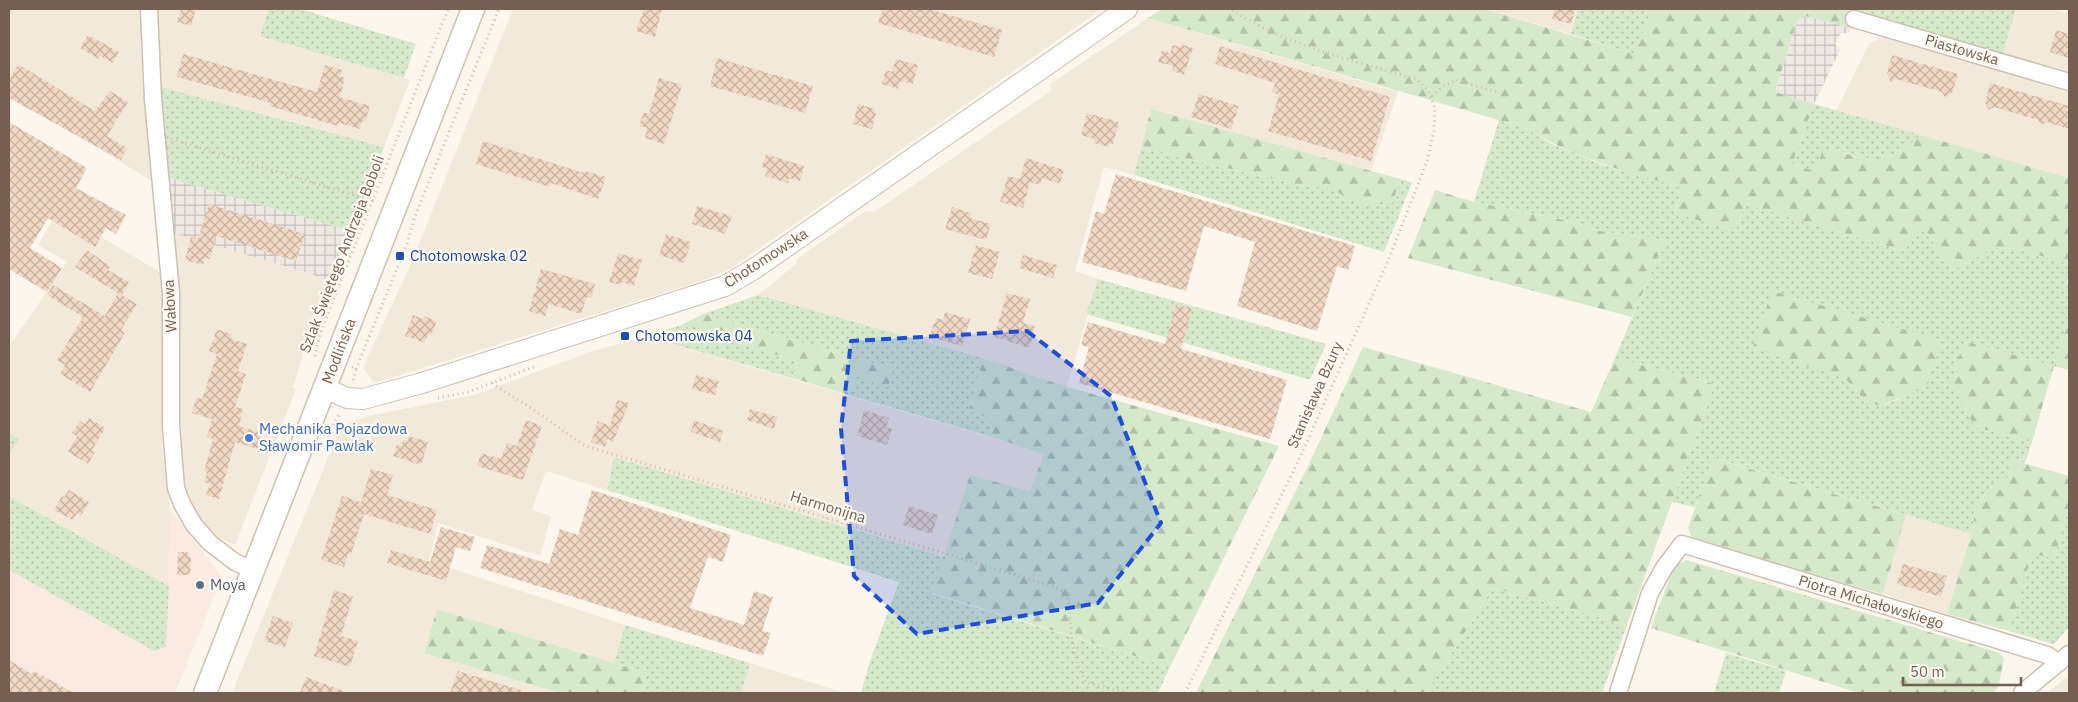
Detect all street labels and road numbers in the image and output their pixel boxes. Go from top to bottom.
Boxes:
street label: Piastowska [1923,30,2001,69]
street label: Szlak Świętego Andrzeja Boboli [295,152,388,355]
street label: Chotomowska [720,223,811,292]
street label: Wałowa [159,279,180,333]
street label: Modlińska [317,315,360,386]
street label: Stanisława Bzury [1282,338,1347,451]
street label: Harmonijna [788,486,868,527]
street label: Piotra Michałowskiego [1796,570,1946,633]

